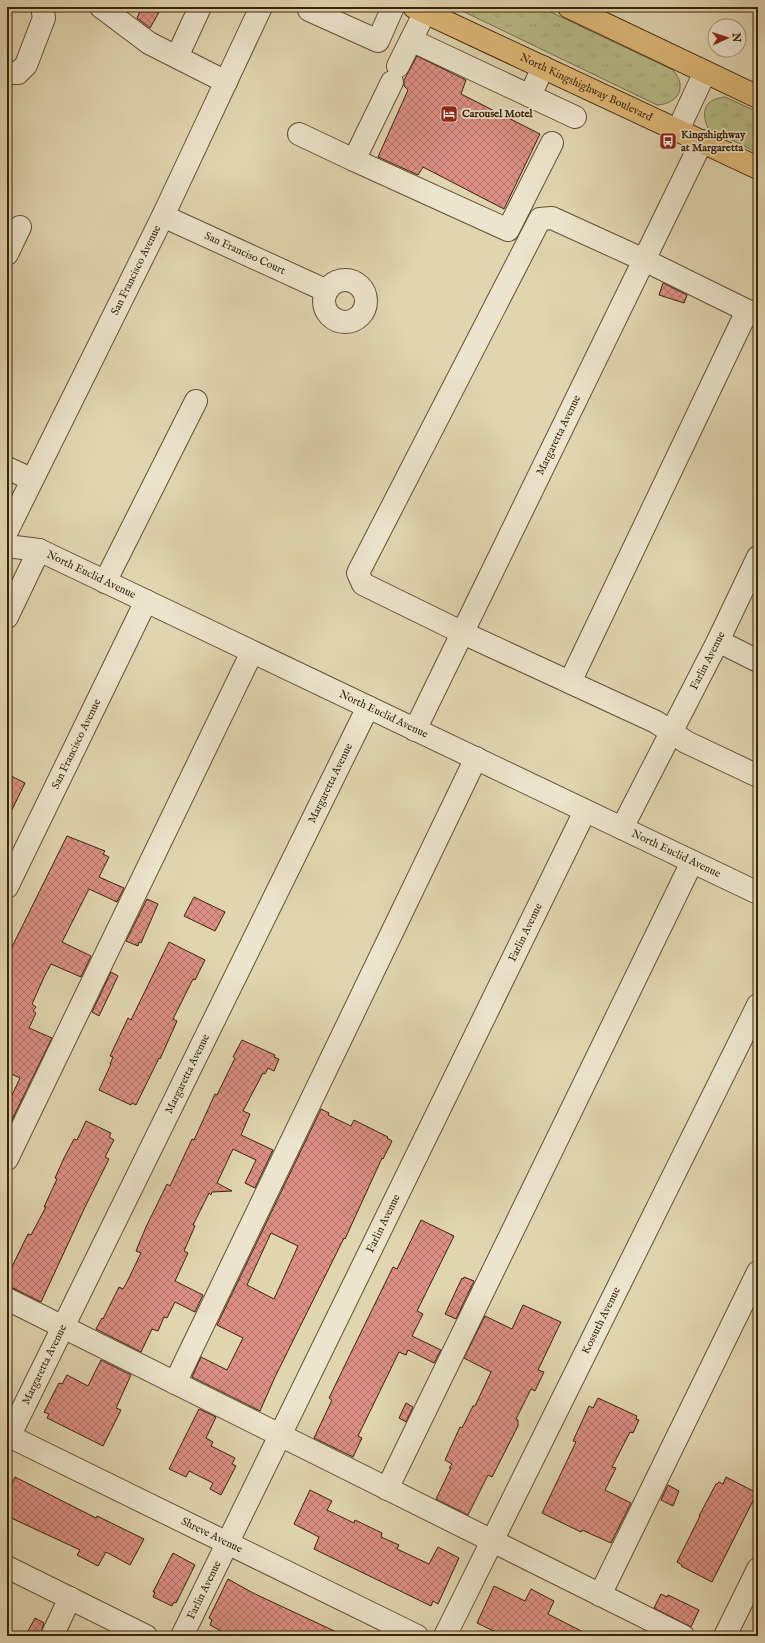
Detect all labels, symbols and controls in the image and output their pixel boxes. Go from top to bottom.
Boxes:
north arrow [707,18,747,58]
text: N [729,31,743,43]
street label: North Kingshighway Boulevard [518,51,655,125]
hotel icon: Carousel Motel [439,104,459,124]
place label: Carousel Motel [462,107,534,121]
place label: Kingshighway at Margaretta [681,128,746,155]
bus stop icon: Kingshighway at Margaretta [658,131,678,151]
street label: San Francisco Avenue [108,223,164,317]
street label: San Franciso Court [202,229,288,278]
street label: Margaretta Avenue [533,393,584,478]
street label: North Euclid Avenue [44,548,138,602]
street label: Farlin Avenue [687,629,728,692]
street label: North Euclid Avenue [337,687,430,742]
street label: San Francisco Avenue [49,697,104,791]
street label: Margaretta Avenue [305,741,356,826]
street label: North Euclid Avenue [629,827,723,881]
street label: Farlin Avenue [505,901,546,964]
street label: Margaretta Avenue [162,1032,213,1116]
street label: Farlin Avenue [363,1192,404,1255]
street label: Kossuth Avenue [579,1285,624,1356]
street label: Margaretta Avenue [19,1322,70,1407]
street label: Shreve Avenue [179,1514,245,1556]
street label: Farlin Avenue [184,1559,225,1622]

